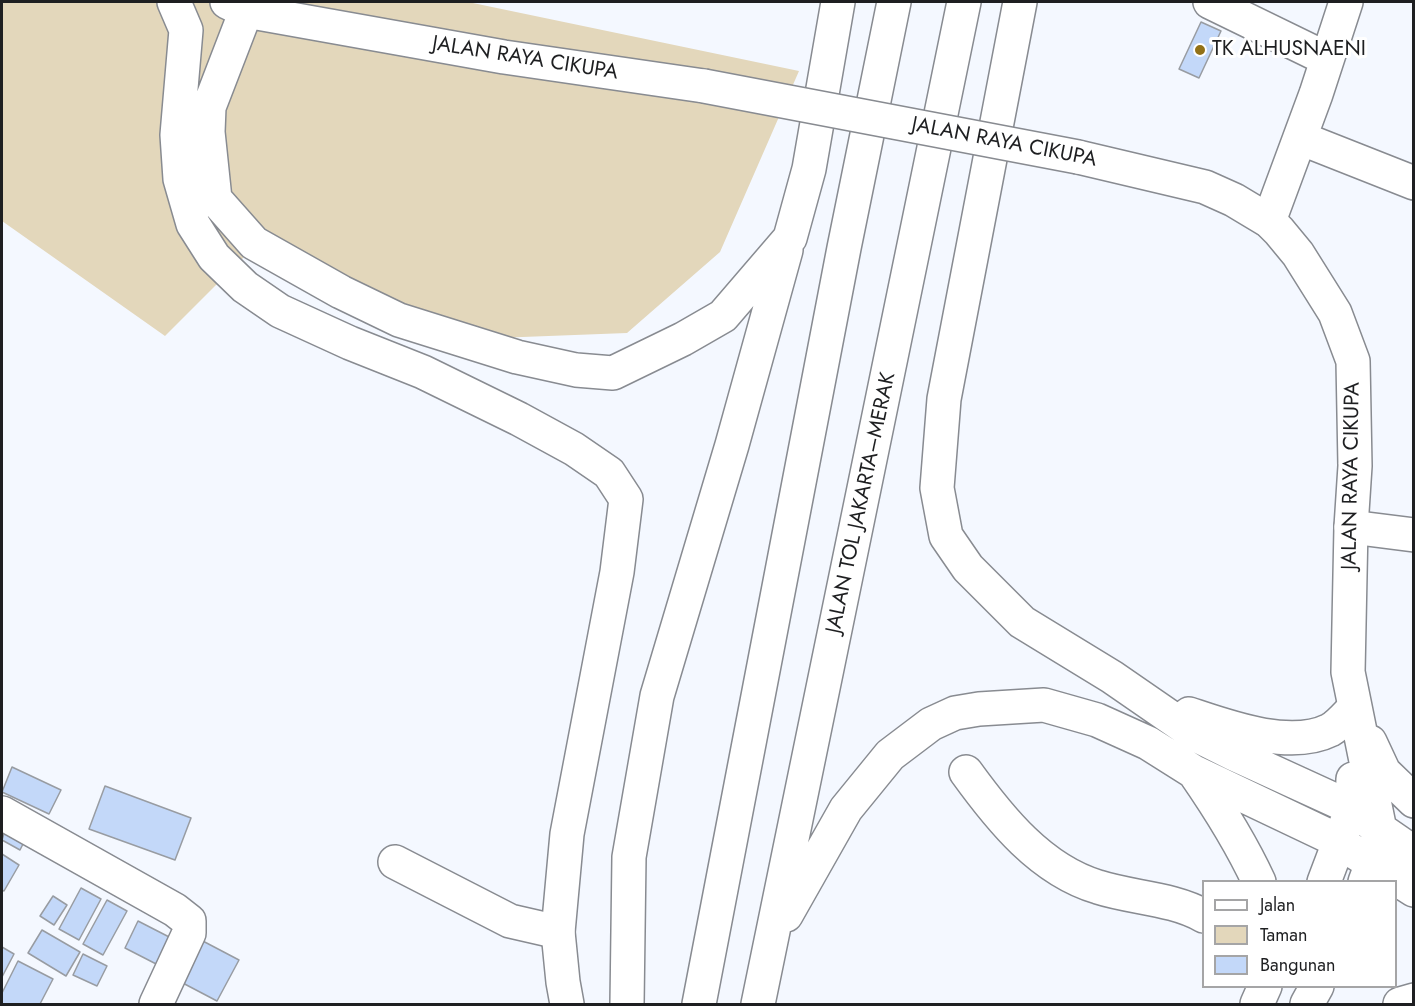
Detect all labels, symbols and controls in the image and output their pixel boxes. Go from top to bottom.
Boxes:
street label: JALAN RAYA CIKUPA [430,32,620,86]
place label: TK ALHUSNAENI [1212,37,1366,63]
marker: TK ALHUSNAENI [1193,43,1207,57]
street label: JALAN RAYA CIKUPA [909,113,1099,173]
street label: JALAN TOL JAKARTA–MERAK [822,370,902,636]
street label: JALAN RAYA CIKUPA [1338,382,1366,570]
legend [1202,880,1397,988]
text: Jalan [1260,892,1295,918]
text: Taman [1260,922,1307,948]
text: Bangunan [1260,952,1335,978]

